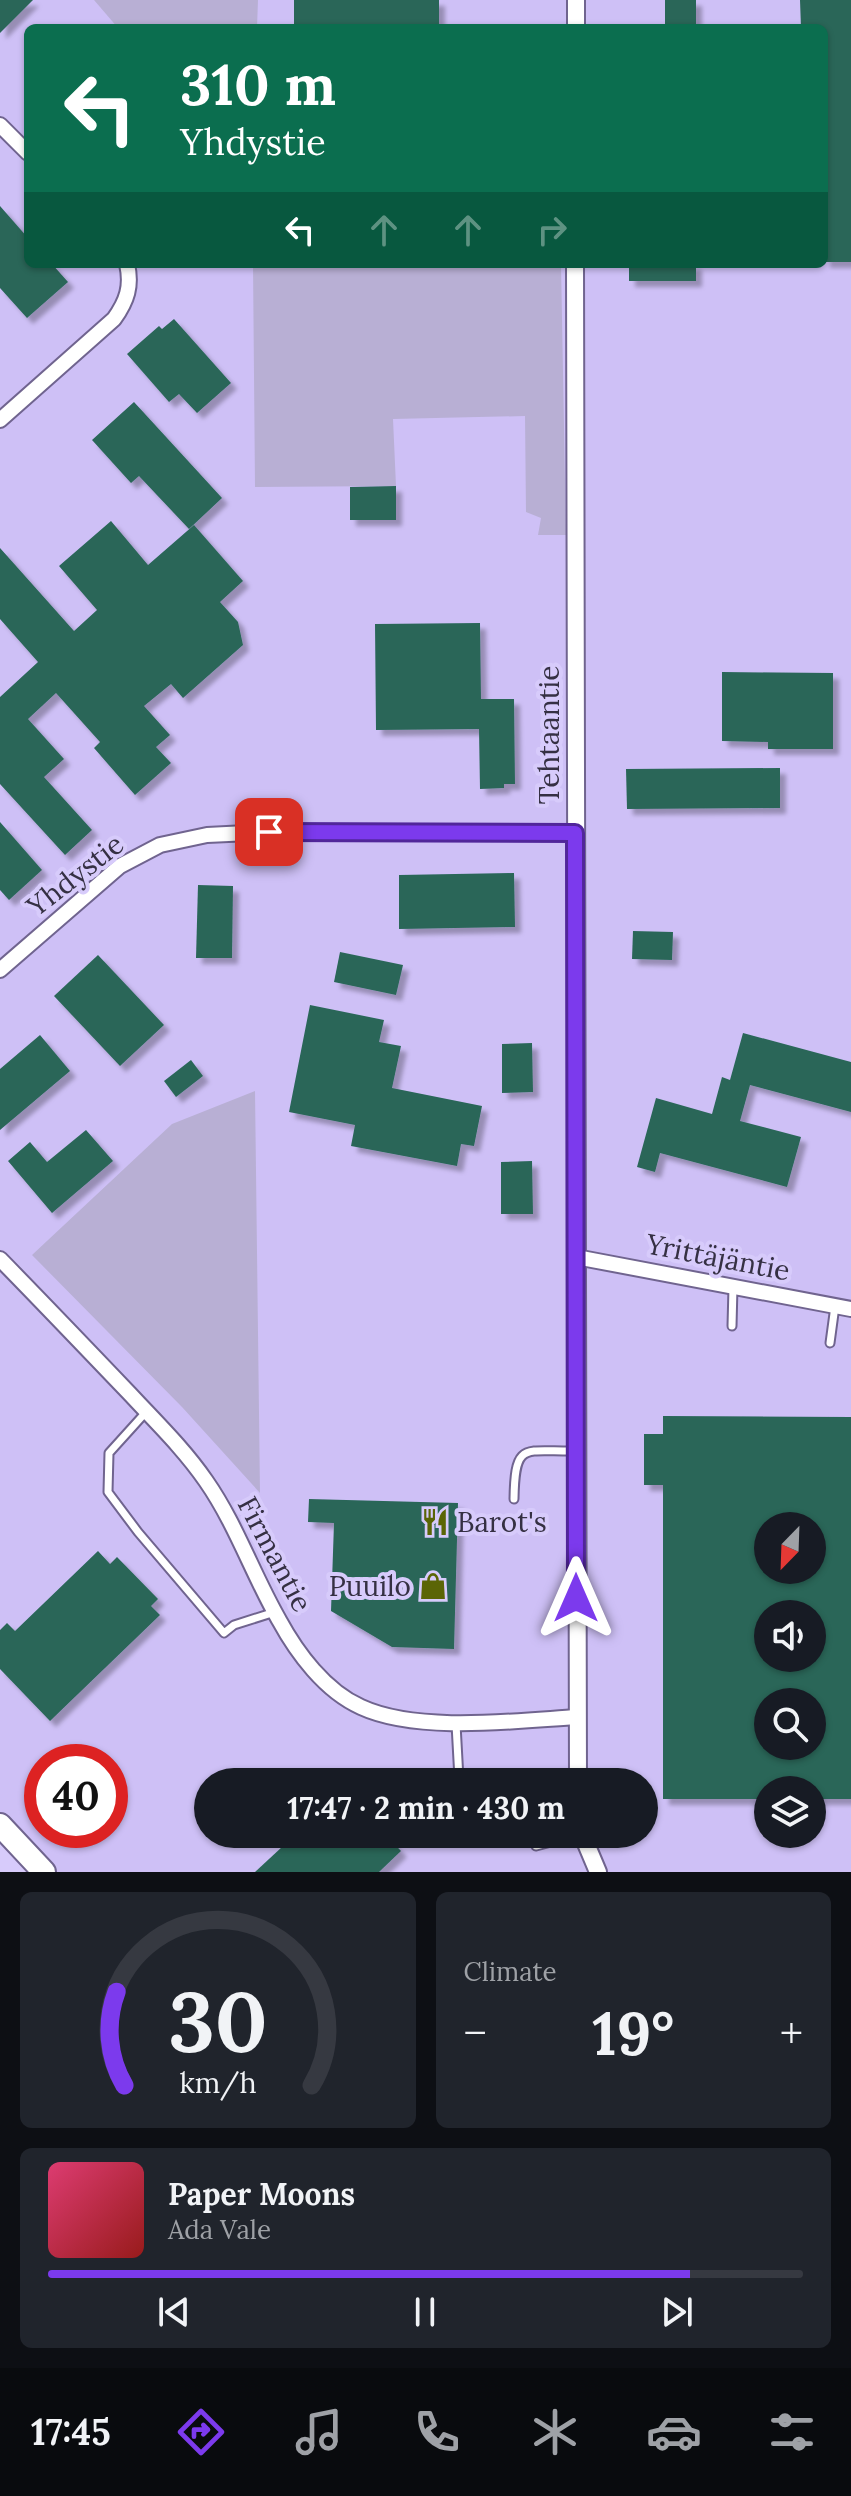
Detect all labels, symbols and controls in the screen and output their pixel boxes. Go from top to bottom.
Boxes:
text: 310 m [180,49,336,120]
icon: left [48,56,152,160]
text: Yhdystie [180,119,326,165]
icon: left [278,208,322,252]
icon: ahead [362,208,406,252]
icon: ahead [446,208,490,252]
icon: right [530,208,574,252]
street label: Tehtaantie [531,666,567,804]
pin [235,798,303,866]
icon: arrive [247,810,291,854]
street label: Yhdystie [18,826,131,925]
street label: Yrittäjäntie [642,1225,793,1289]
street label: Firmantie [230,1490,320,1618]
place label: Barot's [457,1504,547,1540]
restaurant icon: Barot's [420,1507,450,1537]
north arrow [754,1512,826,1584]
map controls [754,1512,826,1848]
position arrow [534,1556,618,1640]
place label: Puuilo [329,1568,411,1604]
shop icon: Puuilo [418,1571,448,1601]
button: sound [754,1600,826,1672]
button: search [754,1688,826,1760]
speed limit sign: 40 [24,1744,128,1848]
button: layers [754,1776,826,1848]
text: 17:47 · 2 min · 430 m [287,1789,565,1827]
text: Climate [464,1955,557,1988]
text: 30 [168,1968,267,2075]
text: 19° [592,1995,674,2071]
text: − [464,2005,487,2061]
text: + [780,2005,803,2061]
text: km/h [179,2064,256,2101]
text: Paper Moons [168,2175,355,2213]
text: Ada Vale [168,2213,271,2246]
icon: previous [152,2290,196,2334]
icon: pause [403,2290,447,2334]
icon: next [655,2290,699,2334]
icon: directions [173,2404,229,2460]
icon: music [291,2404,347,2460]
icon: phone [409,2404,465,2460]
icon: climate [527,2404,583,2460]
icon: car [646,2404,702,2460]
icon: filters [764,2404,820,2460]
text: 17:45 [31,2409,111,2455]

